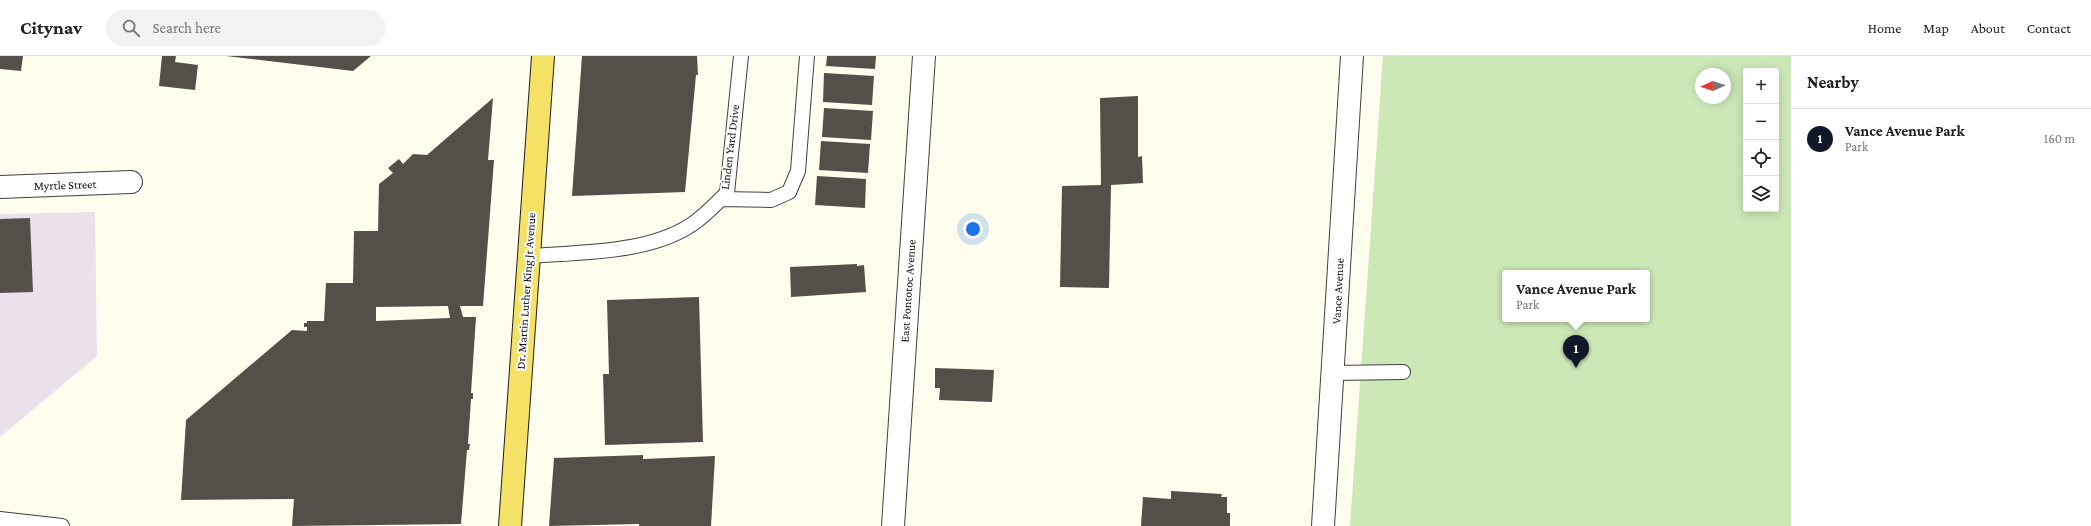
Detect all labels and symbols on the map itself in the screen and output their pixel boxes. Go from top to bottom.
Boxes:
north arrow [1695,68,1731,104]
street label: Linden Yard Drive [718,104,742,190]
street label: Myrtle Street [34,177,98,193]
street label: Dr. Martin Luther King Jr Avenue [514,212,538,370]
your location [963,219,983,239]
street label: East Pontotoc Avenue [897,239,919,343]
street label: Vance Avenue [1329,258,1347,324]
pin: 1 [1563,335,1589,368]

